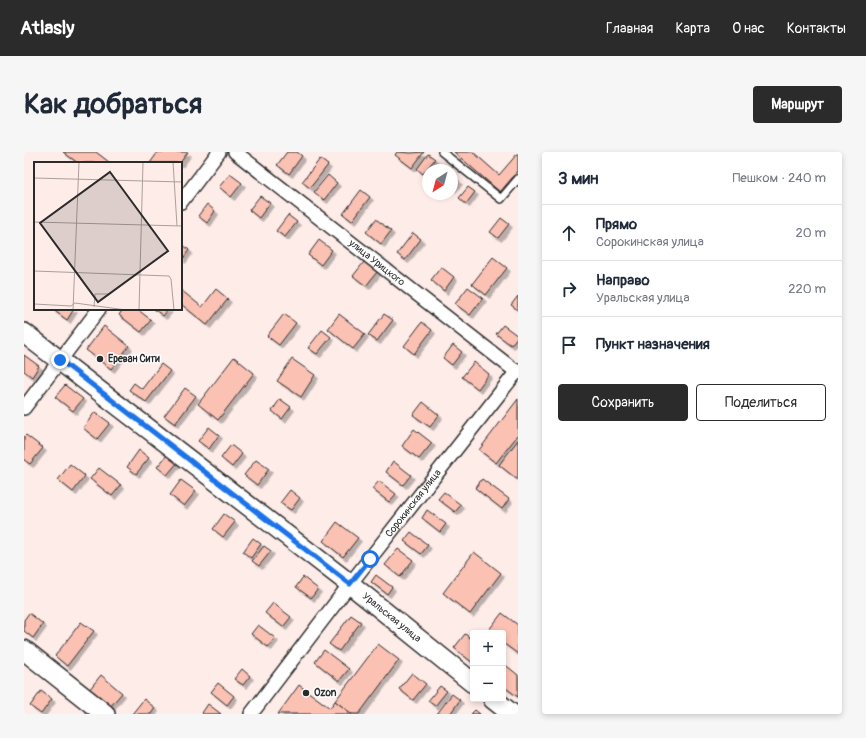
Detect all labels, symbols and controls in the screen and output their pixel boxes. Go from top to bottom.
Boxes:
text: Atlasly [20,16,74,40]
text: Главная [606,20,653,37]
text: Карта [675,20,710,37]
text: О нас [732,20,765,37]
text: Контакты [787,20,846,37]
button: Маршрут [753,86,842,123]
text: Как добраться [24,87,202,122]
inset map [34,162,182,310]
north arrow [422,164,458,200]
text: 3 мин [558,168,598,189]
text: Пешком · 240 m [732,170,826,186]
text: Прямо [596,215,637,234]
icon: ahead [558,222,580,244]
text: 20 m [795,225,826,241]
text: Сорокинская улица [596,234,704,250]
street label: улица Урицкого [346,237,408,289]
text: Направо [596,271,650,290]
icon: right [558,278,580,300]
text: 220 m [788,281,826,297]
text: Уральская улица [596,290,689,306]
icon: arrive [558,334,580,356]
text: Пункт назначения [596,335,710,354]
route end [51,351,69,369]
place label: Ереван Сити [108,353,160,365]
marker: Ереван Сити [95,354,105,364]
button: Сохранить [558,384,688,421]
button: Поделиться [696,384,826,421]
street label: Сорокинская улица [383,467,444,540]
route start [361,550,379,568]
street label: Уральская улица [360,590,424,645]
map controls [470,630,506,702]
button: + [470,630,506,666]
button: − [470,666,506,702]
place label: Ozon [314,687,337,699]
marker: Ozon [301,688,311,698]

